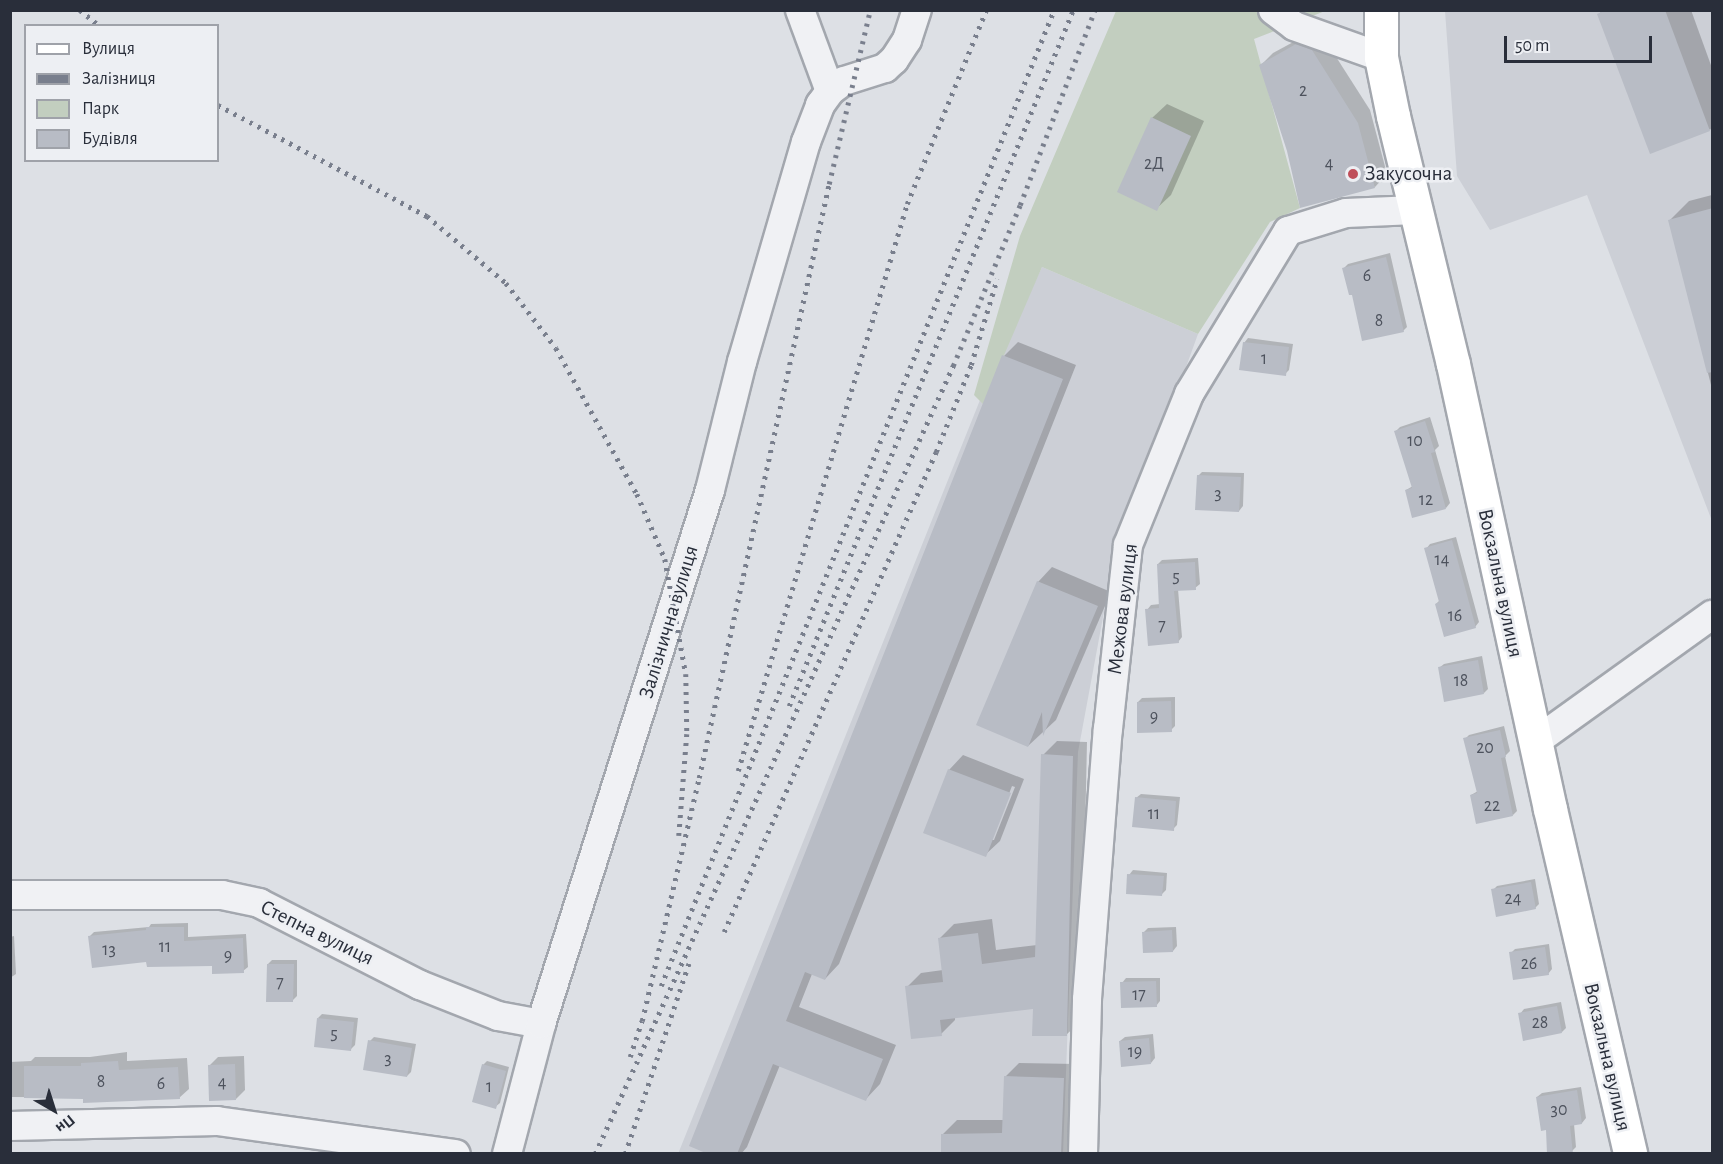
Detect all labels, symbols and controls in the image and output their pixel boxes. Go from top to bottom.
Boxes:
legend [24,24,219,162]
scale bar [1507,24,1656,62]
text: 50 m [1515,37,1549,55]
text: Вулиця [82,40,135,58]
text: Залізниця [82,70,156,88]
house number: 2 [1299,80,1307,102]
text: Парк [82,100,119,118]
text: Будівля [82,130,138,148]
house number: 2Д [1144,153,1164,175]
house number: 4 [1325,153,1333,175]
place label: Закусочна [1365,161,1452,187]
marker: Закусочна [1346,167,1360,181]
house number: 6 [1363,265,1371,287]
house number: 8 [1375,310,1383,332]
house number: 1 [1261,348,1267,370]
house number: 10 [1407,430,1423,452]
house number: 3 [1214,483,1222,505]
house number: 12 [1419,489,1433,511]
street label: Вокзальна вулиця [1472,506,1528,660]
street label: Залізнична вулиця [634,542,704,702]
street label: Межова вулиця [1102,542,1144,676]
house number: 14 [1435,549,1449,571]
house number: 5 [1172,566,1180,588]
house number: 16 [1448,605,1462,627]
house number: 7 [1158,615,1166,637]
house number: 18 [1454,670,1468,692]
house number: 9 [1150,706,1158,728]
house number: 20 [1476,737,1494,759]
house number: 22 [1484,795,1500,817]
house number: 11 [1148,803,1160,825]
house number: 24 [1505,888,1521,910]
street label: Степна вулиця [256,895,378,971]
house number: 11 [159,936,171,958]
house number: 13 [102,939,116,961]
house number: 9 [224,945,232,967]
house number: 26 [1521,953,1537,975]
house number: 7 [276,972,284,994]
street label: Вокзальна вулиця [1578,980,1636,1134]
house number: 17 [1132,984,1146,1006]
house number: 28 [1532,1012,1548,1034]
house number: 5 [330,1023,338,1045]
house number: 19 [1128,1041,1142,1063]
house number: 3 [384,1048,392,1070]
house number: 8 [97,1071,105,1093]
house number: 4 [218,1072,226,1094]
house number: 6 [157,1073,165,1095]
house number: 1 [486,1076,492,1098]
north arrow [24,1080,84,1140]
house number: 30 [1551,1099,1567,1121]
text: Пн [53,1112,78,1136]

